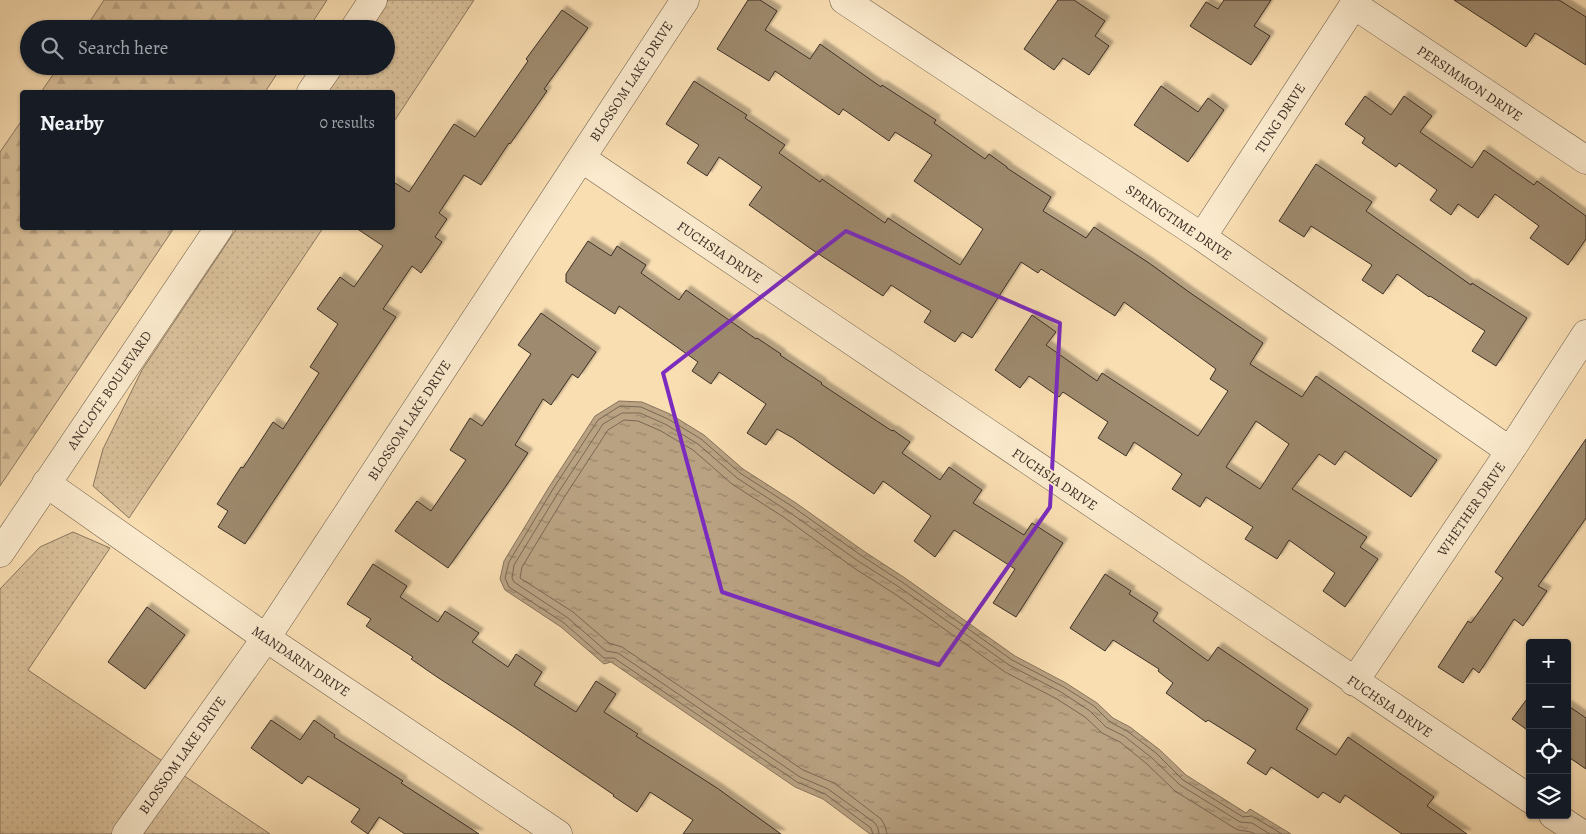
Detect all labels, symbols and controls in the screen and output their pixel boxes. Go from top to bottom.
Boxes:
street label: BLOSSOM LAKE DRIVE [585,17,678,145]
search box [20,20,395,75]
icon: search [38,34,66,62]
text: Search here [78,35,168,61]
street label: PERSIMMON DRIVE [1413,41,1526,126]
street label: TUNG DRIVE [1251,80,1310,157]
text: Nearby [40,109,103,137]
text: 0 results [319,112,375,134]
street label: SPRINGTIME DRIVE [1122,180,1235,265]
street label: FUCHSIA DRIVE [673,217,766,288]
street label: ANCLOTE BOULEVARD [62,327,156,454]
street label: BLOSSOM LAKE DRIVE [363,356,456,484]
street label: FUCHSIA DRIVE [1008,444,1101,515]
street label: WHETHER DRIVE [1432,458,1510,561]
street label: MANDARIN DRIVE [248,621,354,701]
map controls [1526,639,1571,819]
button: + [1526,639,1571,684]
street label: FUCHSIA DRIVE [1343,671,1436,742]
button: − [1526,684,1571,729]
street label: BLOSSOM LAKE DRIVE [134,692,230,818]
button: locate [1526,729,1571,774]
button: layers [1526,774,1571,819]

